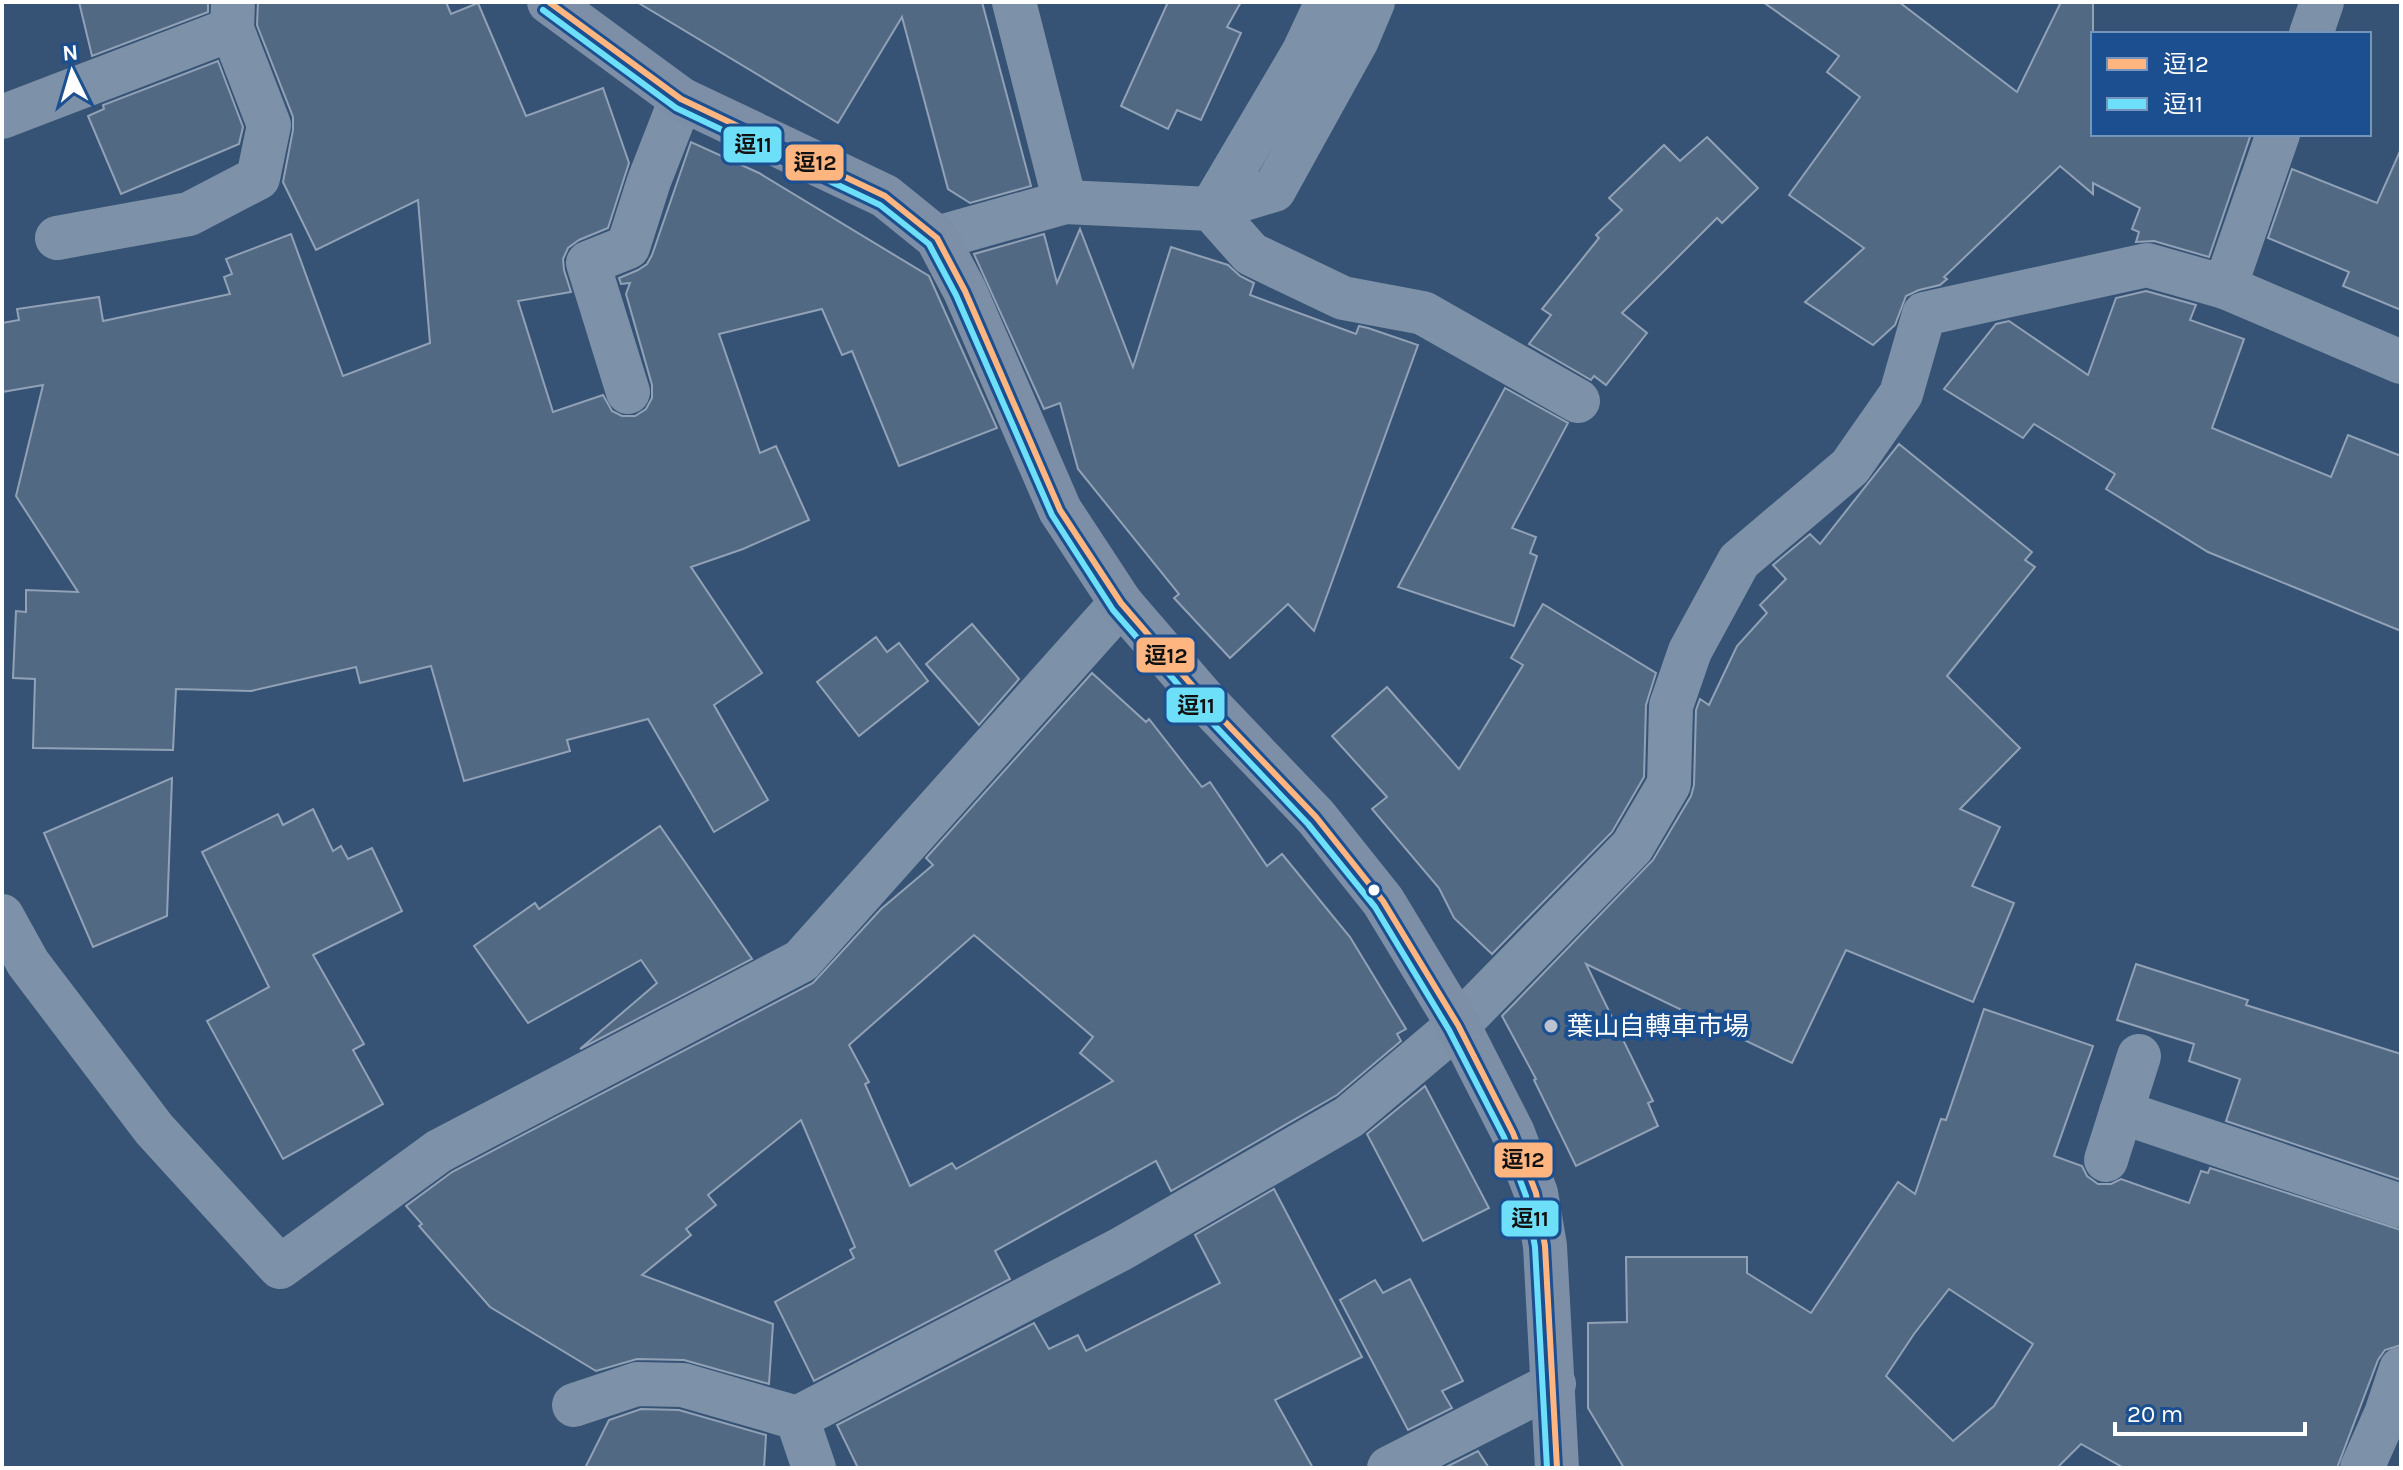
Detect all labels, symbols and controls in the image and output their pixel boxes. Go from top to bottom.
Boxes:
north arrow [32,32,112,112]
legend [2091,32,2371,136]
text: N [61,39,79,67]
text: 逗12 [2163,50,2209,78]
text: 逗11 [2163,90,2203,118]
line badge: 逗11 [722,125,783,164]
text: 逗11 [734,132,772,158]
line badge: 逗12 [784,143,845,182]
text: 逗12 [793,150,837,176]
line badge: 逗12 [1135,636,1196,674]
text: 逗12 [1144,643,1188,669]
line badge: 逗11 [1165,686,1226,724]
text: 逗11 [1177,693,1215,719]
unlabelled marker [1366,882,1382,898]
place label: 葉山自轉車市場 [1567,1011,1749,1042]
marker: 葉山自轉車市場 [1542,1017,1560,1035]
line badge: 逗12 [1493,1141,1554,1179]
text: 逗12 [1501,1147,1545,1173]
line badge: 逗11 [1500,1199,1560,1238]
text: 逗11 [1511,1206,1549,1232]
scale bar [2115,1386,2305,1436]
text: 20 m [2127,1400,2183,1428]

